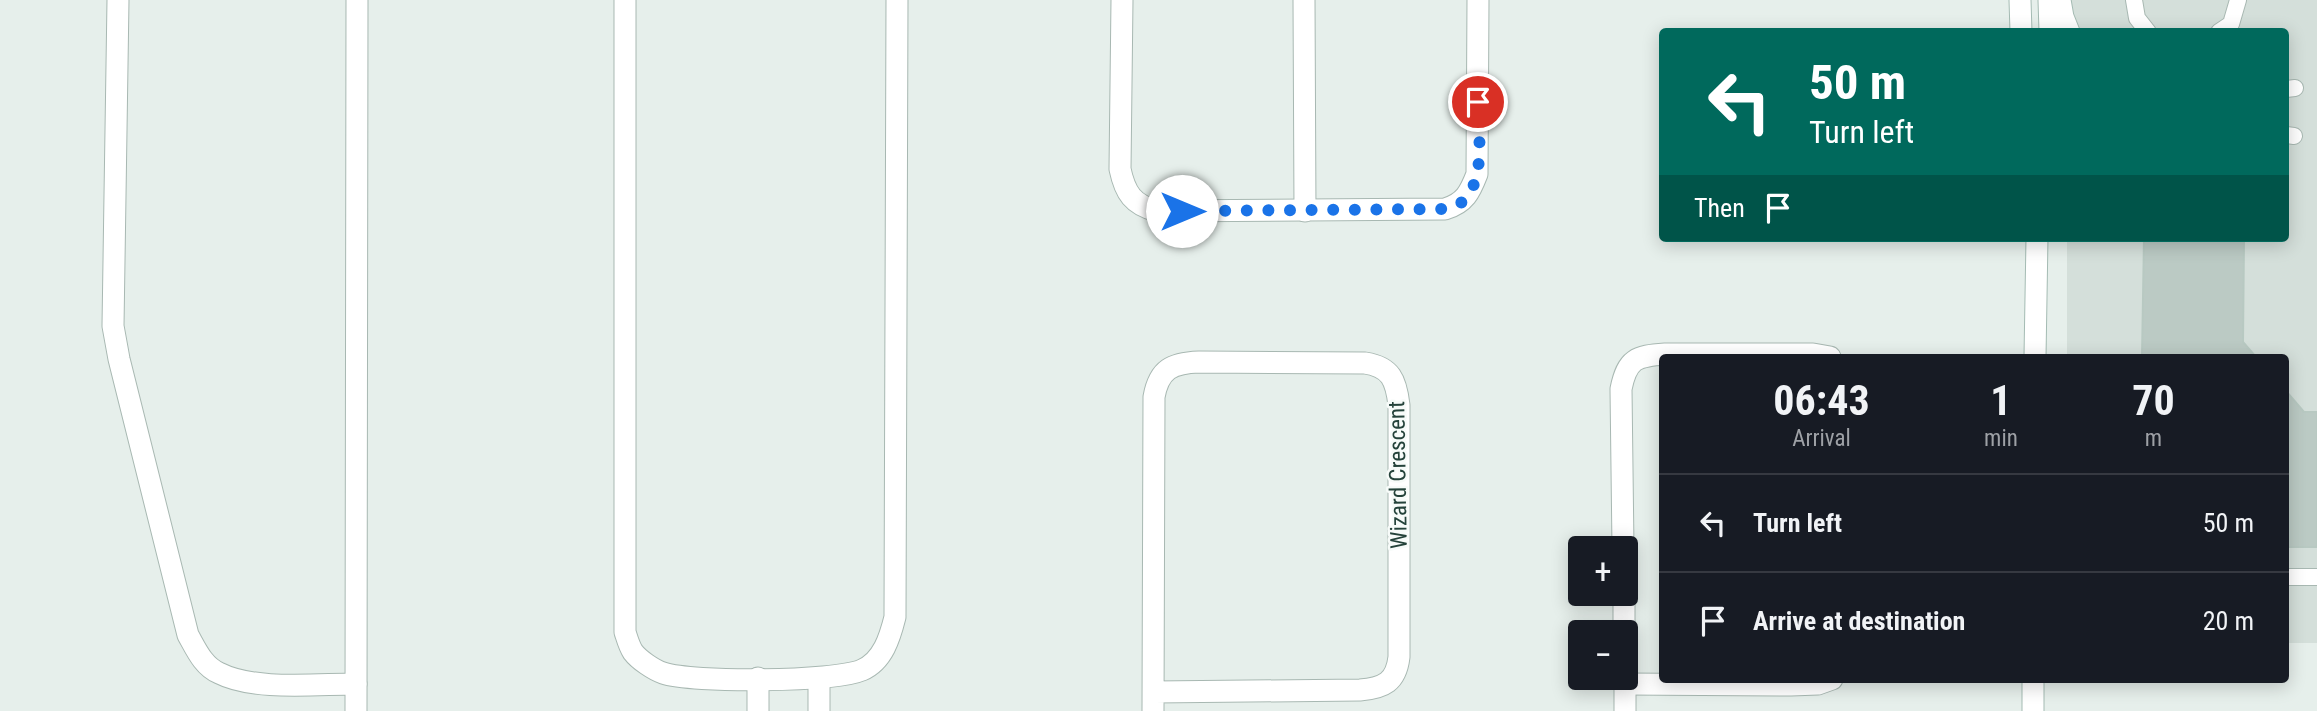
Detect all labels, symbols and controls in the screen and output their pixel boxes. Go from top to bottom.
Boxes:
text: 50 m [1809,54,1906,111]
icon: left [1694,56,1785,147]
pin [1448,72,1508,132]
icon: arrive [1459,83,1497,121]
text: Turn left [1809,113,1914,151]
position arrow [1145,174,1219,248]
icon: arrive [1759,189,1797,227]
text: Then [1694,193,1745,223]
text: 06:43 [1773,376,1870,425]
text: 1 [1990,376,2012,425]
text: 70 [2132,376,2175,425]
street label: Wizard Crescent [1383,401,1413,549]
text: Arrival [1792,425,1851,452]
text: min [1984,425,2018,452]
text: m [2145,425,2162,452]
icon: left [1694,504,1732,542]
text: Turn left [1753,508,1842,538]
text: 50 m [2203,508,2254,538]
map controls [1568,536,1638,690]
button: + [1568,536,1638,606]
icon: arrive [1694,602,1732,640]
text: Arrive at destination [1753,606,1965,636]
text: 20 m [2203,606,2254,636]
button: − [1568,620,1638,690]

